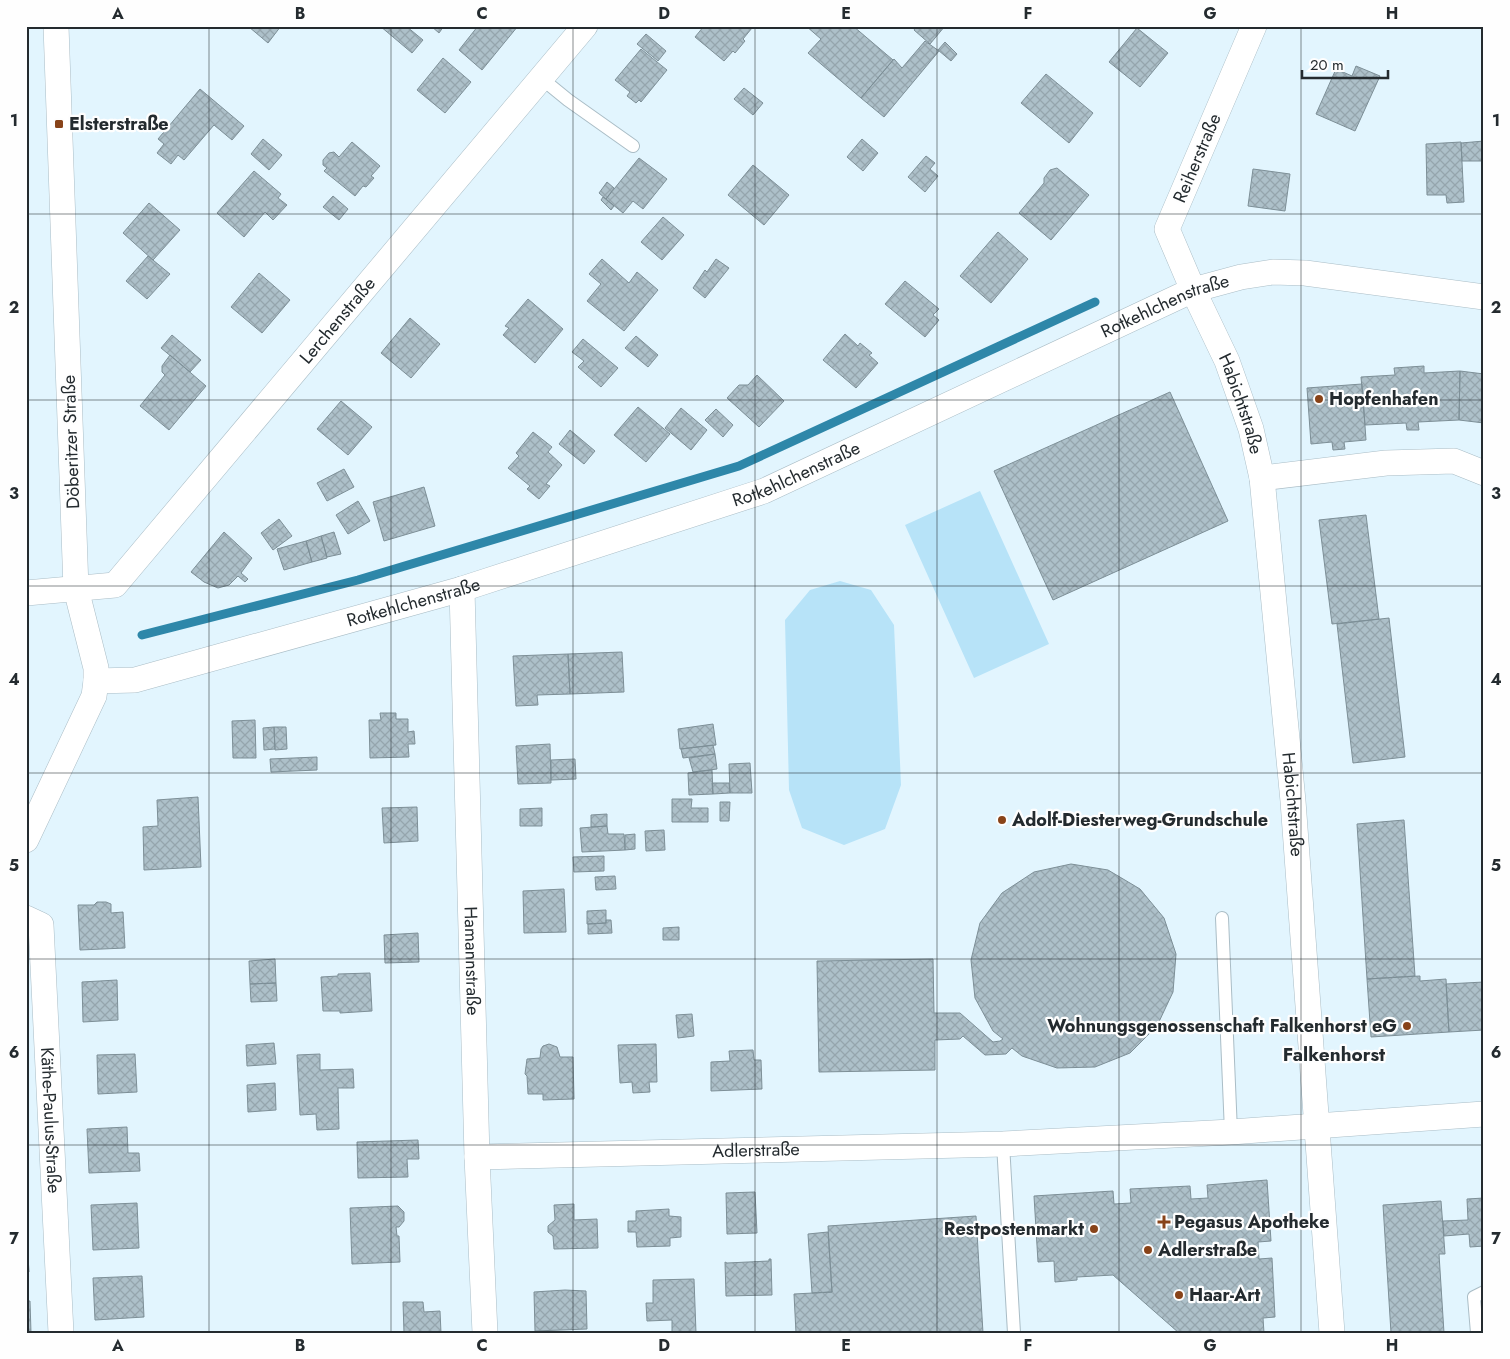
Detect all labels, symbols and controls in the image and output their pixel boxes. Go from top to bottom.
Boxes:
text: A [111,2,124,25]
text: B [295,2,305,25]
text: C [476,2,488,25]
text: D [658,2,670,25]
text: E [841,2,851,25]
text: F [1024,2,1032,25]
text: G [1203,2,1217,25]
text: H [1386,2,1398,25]
scale bar [1302,48,1389,80]
text: 20 m [1310,54,1344,76]
text: 1 [10,109,18,132]
street label: Reiherstraße [1167,109,1227,207]
text: 1 [1492,109,1500,132]
place label: Elsterstraße [69,111,169,137]
marker: Elsterstraße [53,118,65,130]
street label: Rotkehlchenstraße [1097,268,1232,344]
street label: Lerchenstraße [293,272,381,369]
text: 2 [9,296,19,319]
text: 2 [1491,296,1501,319]
street label: Habichtstraße [1212,349,1269,457]
street label: Döberitzer Straße [56,375,86,509]
place label: Hopfenhafen [1329,386,1439,412]
marker: Hopfenhafen [1313,393,1325,405]
street label: Rotkehlchenstraße [729,435,864,513]
text: 3 [9,482,19,505]
text: 3 [1491,482,1501,505]
street label: Rotkehlchenstraße [344,571,483,633]
text: 4 [8,668,20,691]
text: 4 [1490,668,1502,691]
street label: Habichtstraße [1275,751,1310,857]
place label: Adolf-Diesterweg-Grundschule [1011,807,1268,833]
marker: Adolf-Diesterweg-Grundschule [996,814,1008,826]
text: 5 [9,854,19,877]
text: 5 [1491,854,1501,877]
street label: Hamannstraße [457,906,486,1016]
place label: Wohnungsgenossenschaft Falkenhorst eG [1047,1013,1397,1039]
marker: Wohnungsgenossenschaft Falkenhorst eG [1401,1020,1413,1032]
text: 6 [9,1041,19,1064]
district label: Falkenhorst [1283,1041,1385,1068]
text: 6 [1491,1041,1501,1064]
street label: Käthe-Paulus-Straße [34,1046,67,1194]
street label: Adlerstraße [712,1136,800,1164]
place label: Pegasus Apotheke [1174,1209,1330,1235]
place label: Restpostenmarkt [944,1216,1084,1242]
marker: Pegasus Apotheke [1158,1216,1170,1228]
marker: Restpostenmarkt [1088,1223,1100,1235]
text: 7 [9,1227,19,1250]
text: 7 [1491,1227,1501,1250]
place label: Adlerstraße [1157,1237,1257,1263]
marker: Adlerstraße [1142,1244,1154,1256]
place label: Haar-Art [1189,1282,1261,1308]
marker: Haar-Art [1173,1289,1185,1301]
text: A [111,1334,124,1357]
text: B [295,1334,305,1357]
text: C [476,1334,488,1357]
text: D [658,1334,670,1357]
text: E [841,1334,851,1357]
text: F [1024,1334,1032,1357]
text: G [1203,1334,1217,1357]
text: H [1386,1334,1398,1357]

